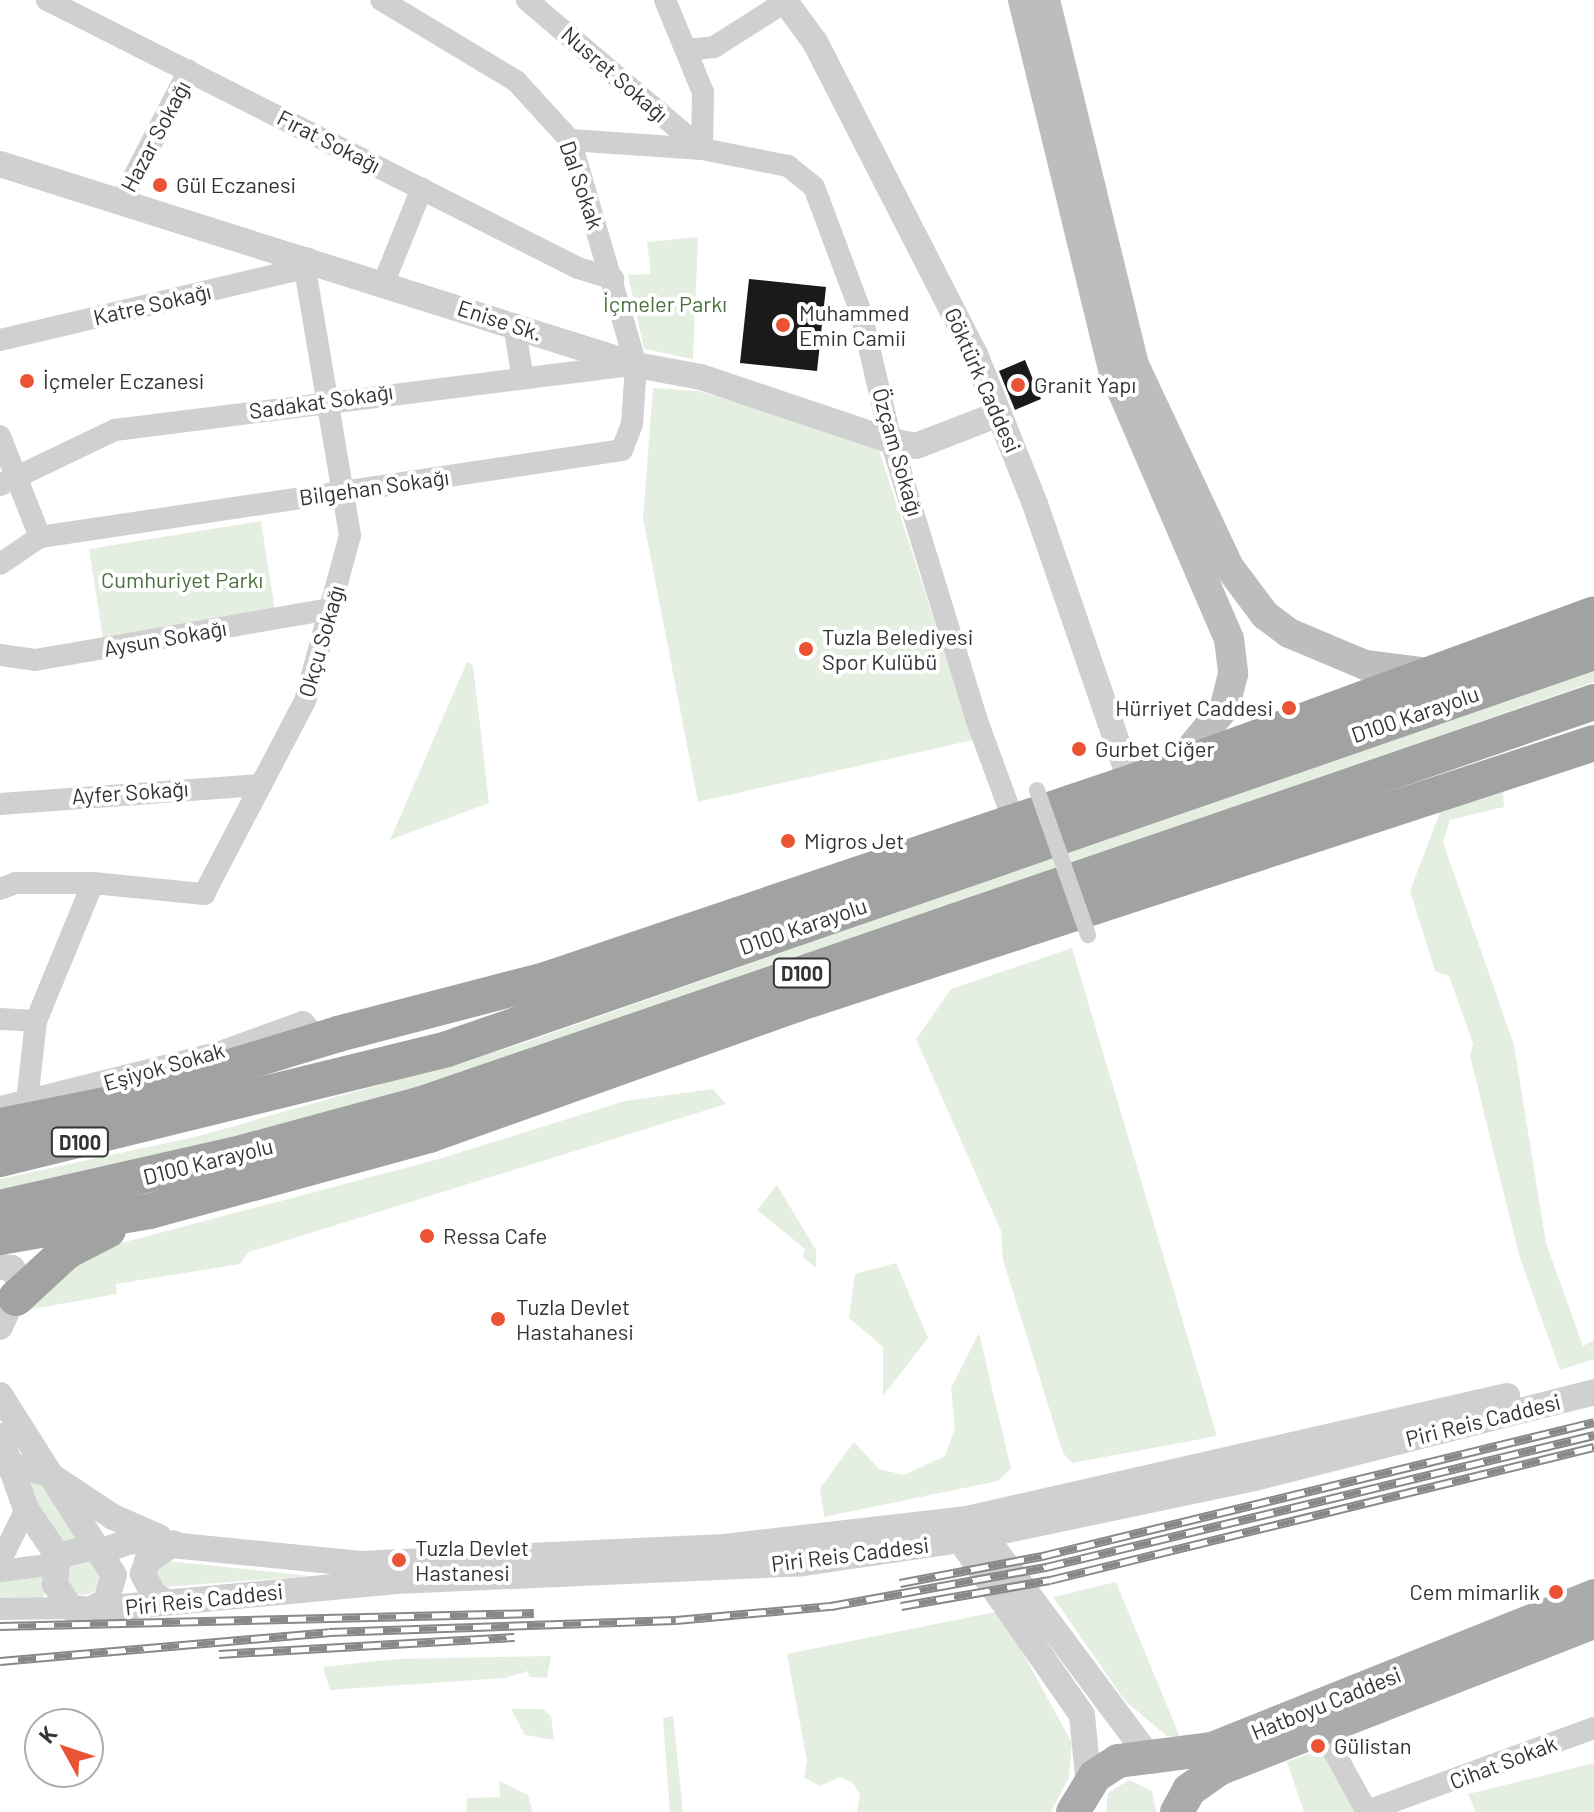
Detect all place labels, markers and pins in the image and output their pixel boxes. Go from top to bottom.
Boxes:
place label: Gül Eczanesi [176,172,296,198]
marker: Gül Eczanesi [151,176,169,194]
place label: Muhammed Emin Camii [799,299,910,350]
marker: Muhammed Emin Camii [774,316,792,334]
place label: İçmeler Eczanesi [43,368,204,394]
marker: İçmeler Eczanesi [18,372,36,390]
place label: Granit Yapı [1034,372,1136,398]
marker: Granit Yapı [1009,376,1027,394]
place label: Tuzla Belediyesi Spor Kulübü [822,623,973,674]
marker: Tuzla Belediyesi Spor Kulübü [797,640,815,658]
place label: Hürriyet Caddesi [1115,695,1273,721]
marker: Hürriyet Caddesi [1280,699,1298,717]
place label: Gurbet Ciğer [1095,736,1215,762]
marker: Gurbet Ciğer [1070,740,1088,758]
place label: Migros Jet [804,828,904,854]
marker: Migros Jet [779,832,797,850]
place label: Ressa Cafe [443,1223,547,1249]
marker: Ressa Cafe [418,1227,436,1245]
place label: Tuzla Devlet Hastahanesi [516,1293,634,1344]
marker: Tuzla Devlet Hastahanesi [487,1308,509,1330]
place label: Tuzla Devlet Hastanesi [415,1534,529,1586]
marker: Tuzla Devlet Hastanesi [390,1551,408,1569]
place label: Cem mimarlik [1409,1579,1540,1605]
marker: Cem mimarlik [1547,1583,1565,1601]
place label: Gülistan [1334,1733,1412,1759]
marker: Gülistan [1309,1737,1327,1755]

